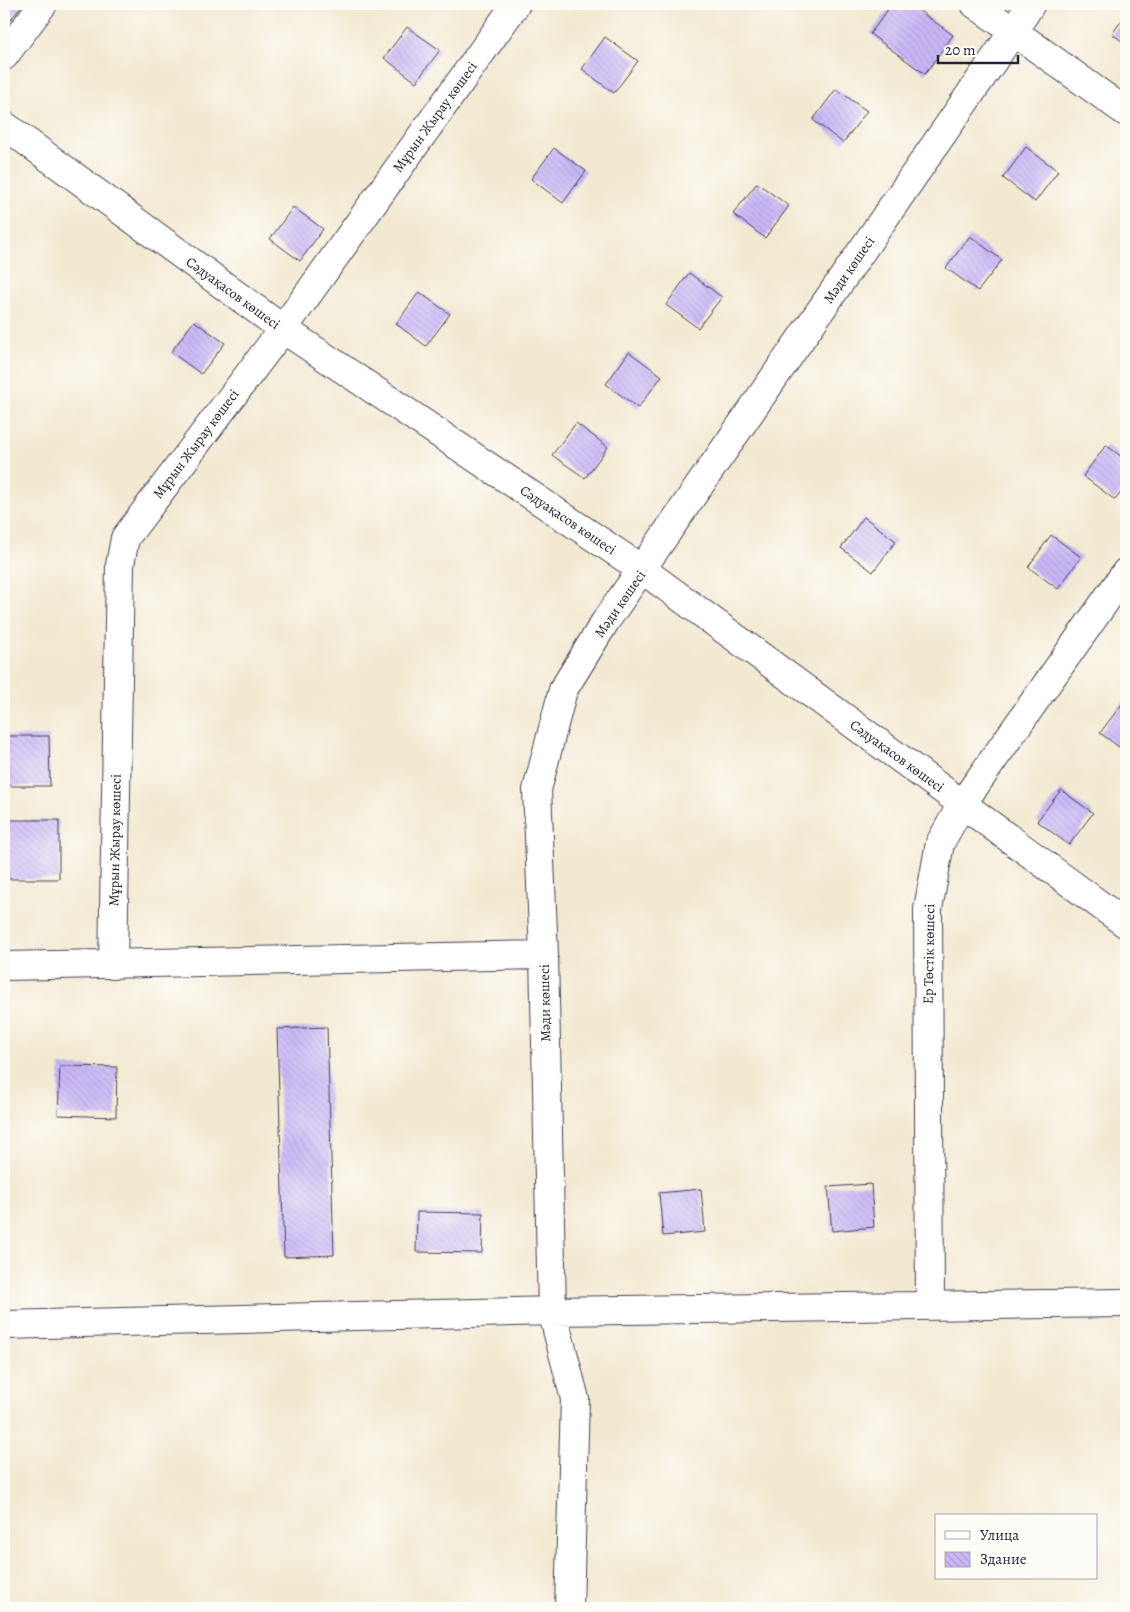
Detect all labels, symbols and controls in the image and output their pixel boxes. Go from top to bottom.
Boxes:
scale bar [938,32,1018,64]
text: 20 m [945,40,976,60]
street label: Мұрын Жырау көшесі [388,58,482,176]
street label: Мәди көшесі [819,233,879,307]
street label: Сәдуақасов көшесі [182,252,284,334]
street label: Мұрын Жырау көшесі [149,385,243,503]
street label: Сәдуақасов көшесі [516,481,620,559]
street label: Мәди көшесі [590,567,650,641]
street label: Сәдуақасов көшесі [846,715,948,797]
street label: Мұрын Жырау көшесі [104,774,126,906]
street label: Ер Төстік көшесі [919,903,939,1004]
street label: Мәди көшесі [535,964,555,1042]
legend [935,1514,1098,1580]
text: Улица [980,1525,1019,1545]
text: Здание [980,1549,1027,1569]

